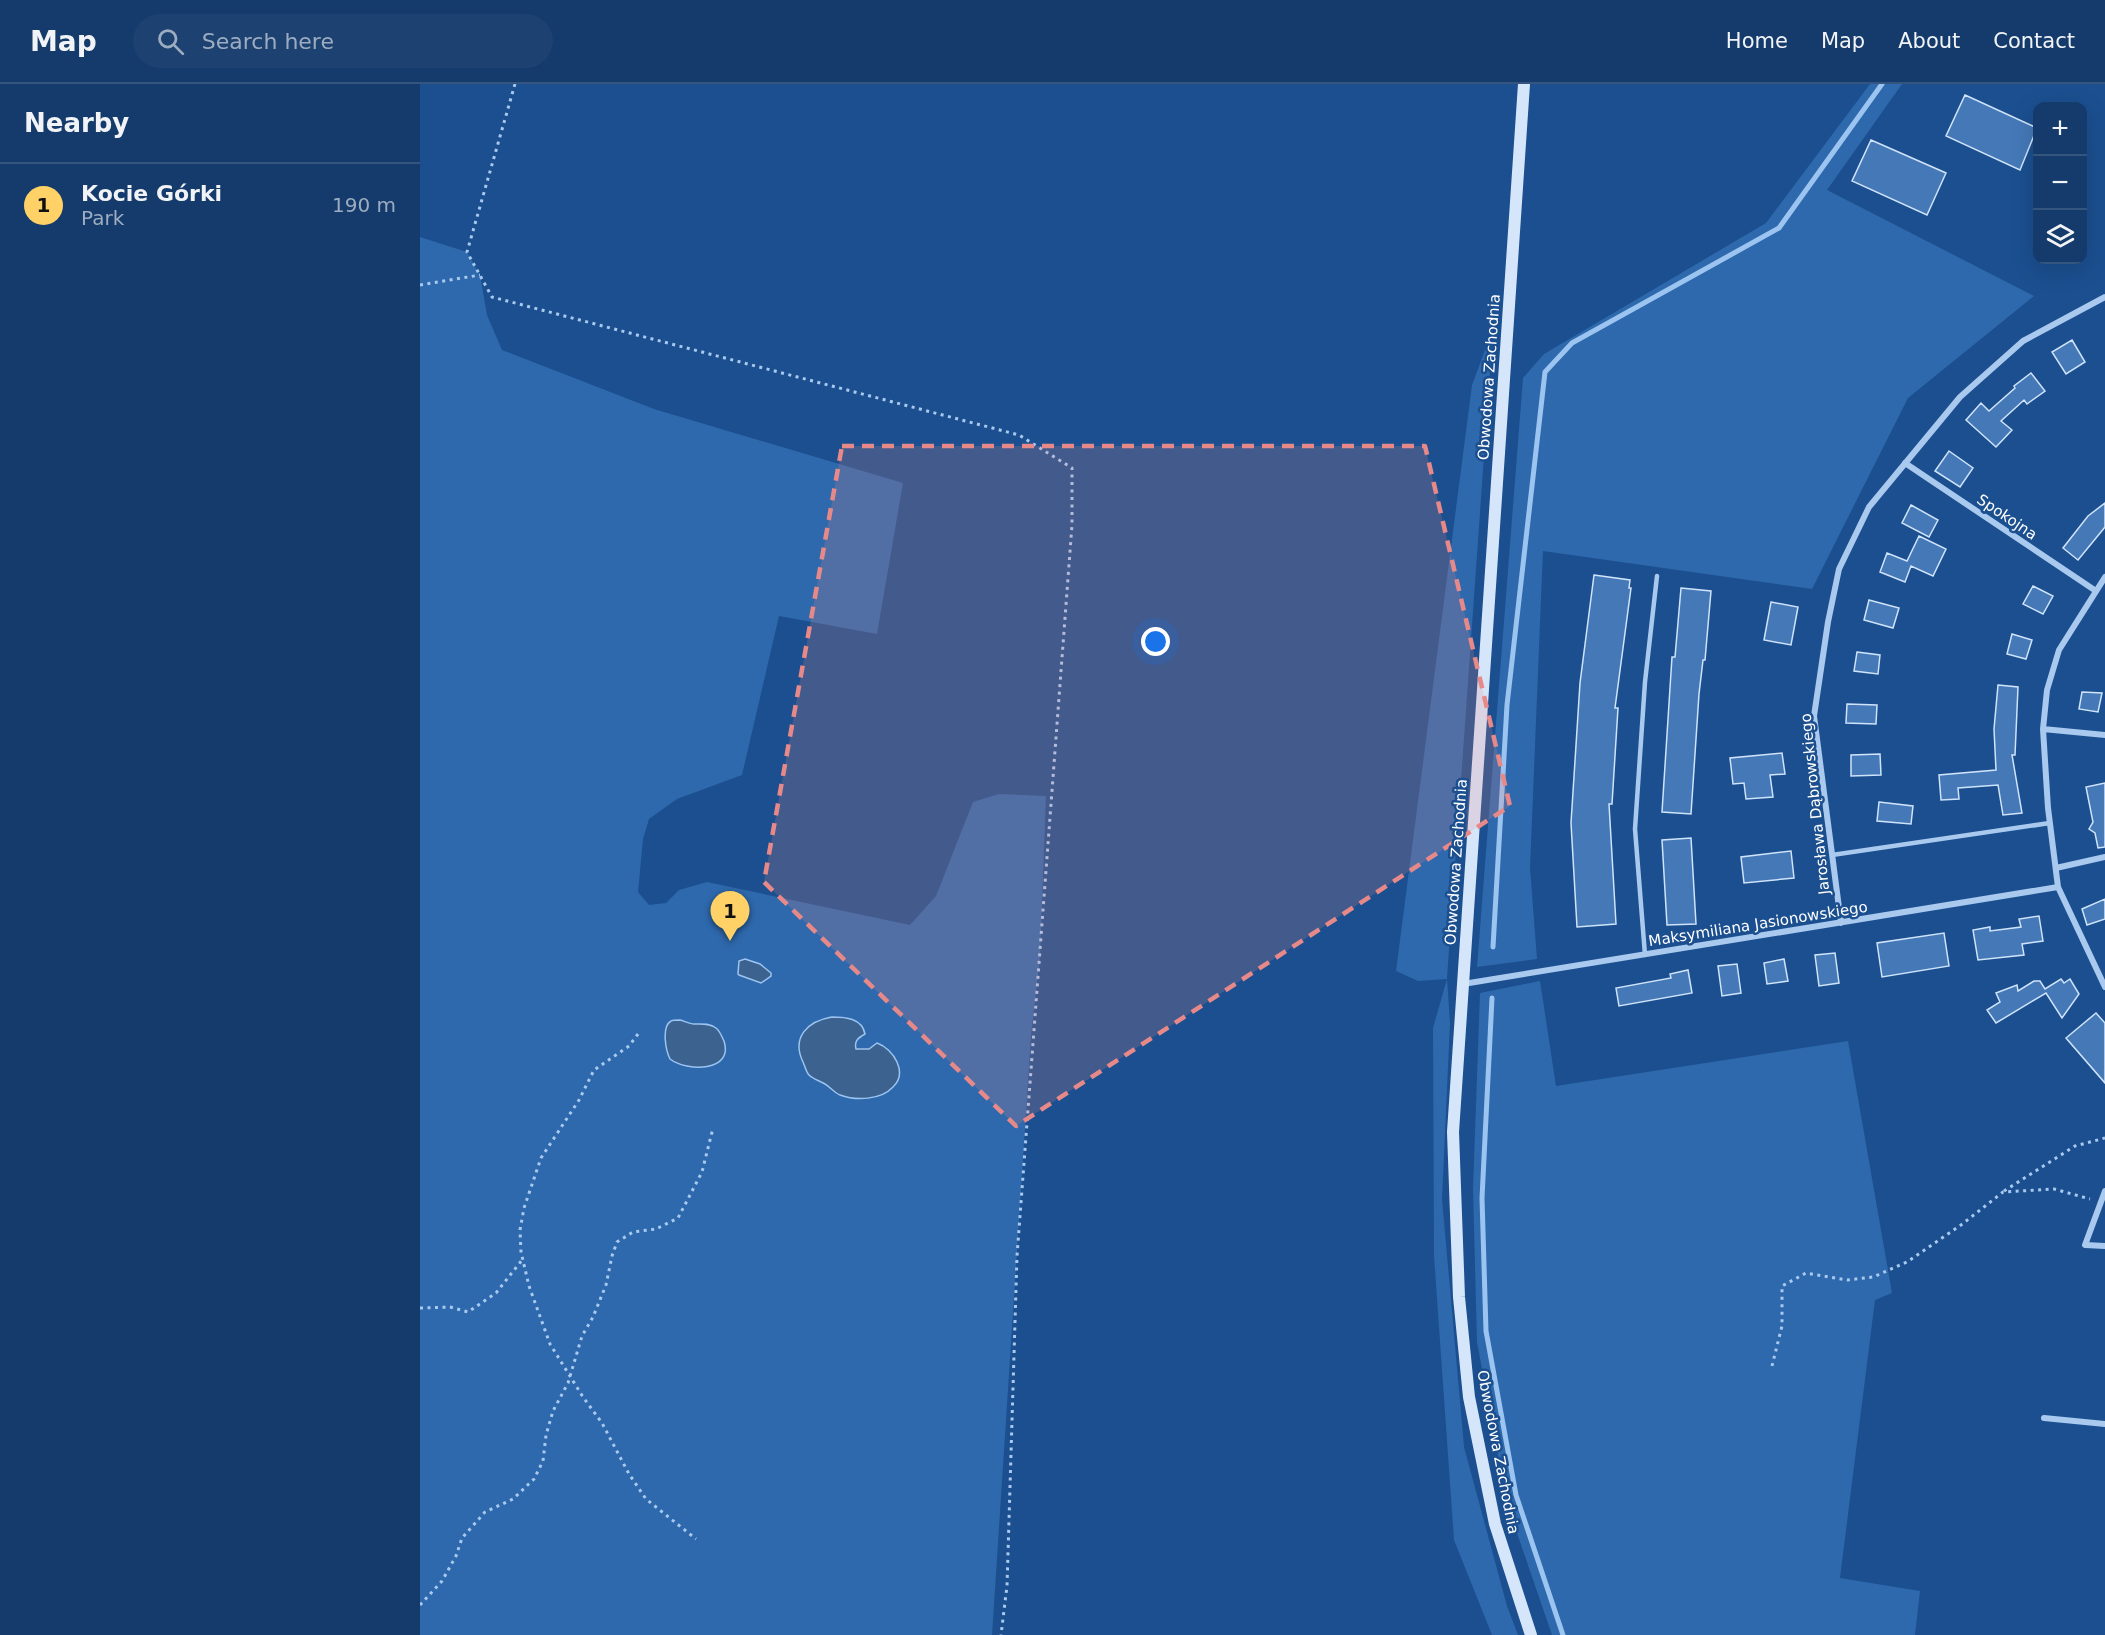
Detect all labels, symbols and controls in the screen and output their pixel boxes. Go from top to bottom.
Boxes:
search box [133,14,553,68]
text: Map [30,25,97,58]
icon: search [154,25,187,58]
text: Search here [202,29,334,54]
text: Home [1726,29,1788,53]
text: Map [1821,29,1865,53]
text: About [1898,29,1960,53]
text: Contact [1993,29,2075,53]
map controls [2033,102,2087,264]
button: + [2033,102,2087,156]
text: Nearby [24,108,129,138]
button: − [2033,156,2087,210]
text: Kocie Górki [81,181,222,206]
text: 1 [37,193,50,217]
text: 190 m [332,193,396,217]
text: Park [81,206,124,230]
button: layers [2033,210,2087,264]
street label: Obwodowa Zachodnia [1474,293,1504,461]
street label: Spokojna [1974,490,2040,544]
your location [1141,627,1170,656]
street label: Jarosława Dąbrowskiego [1797,712,1834,897]
street label: Obwodowa Zachodnia [1441,778,1471,946]
pin: 1 [710,892,750,941]
street label: Maksymiliana Jasionowskiego [1647,898,1869,950]
street label: Obwodowa Zachodnia [1473,1369,1523,1535]

